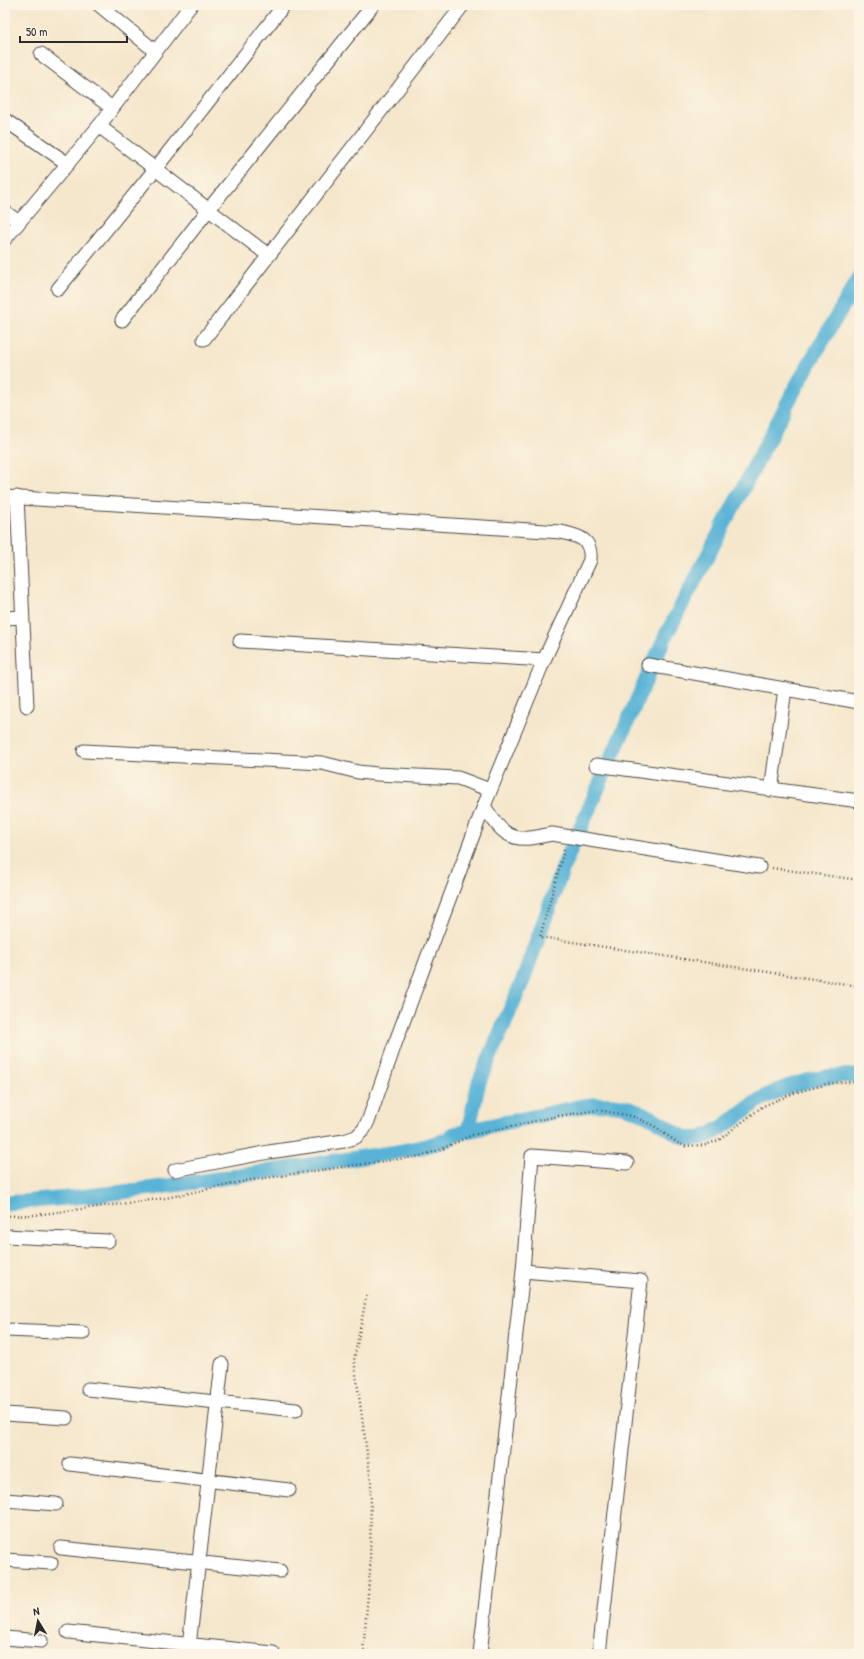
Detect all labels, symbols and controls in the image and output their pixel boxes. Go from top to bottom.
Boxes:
scale bar [20,18,127,44]
text: 50 m [26,23,47,40]
north arrow [18,1601,58,1641]
text: N [32,1604,41,1619]

